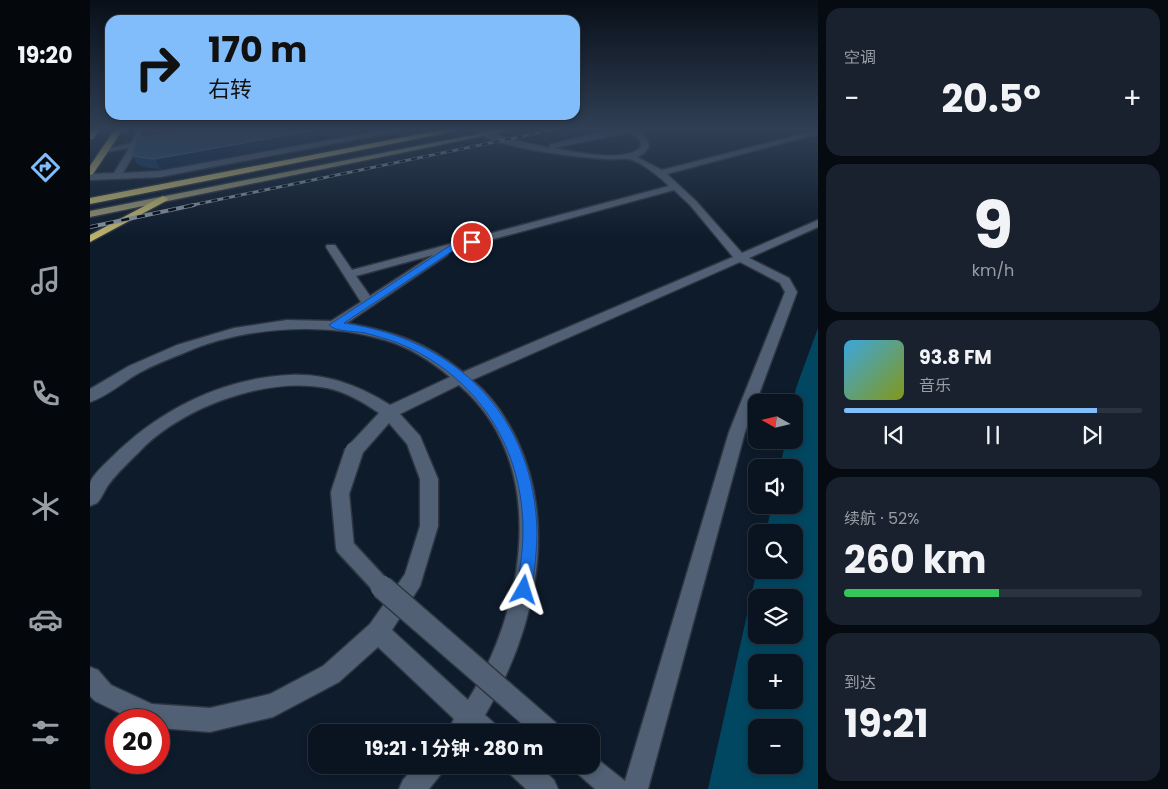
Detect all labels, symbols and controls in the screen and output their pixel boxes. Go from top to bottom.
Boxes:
text: 170 m [208,25,307,74]
icon: right [125,35,190,100]
text: 19:20 [18,40,72,71]
text: 空调 [844,46,876,69]
text: 20.5° [941,72,1041,125]
text: 右转 [208,74,252,105]
text: − [844,79,859,118]
text: + [1123,79,1142,118]
icon: directions [28,150,63,185]
text: 9 [973,180,1013,271]
pin [451,221,493,263]
icon: arrive [458,228,486,256]
text: km/h [972,259,1014,282]
icon: music [28,263,63,298]
text: 93.8 FM [919,344,992,371]
text: 音乐 [919,374,951,397]
icon: phone [28,376,63,411]
north arrow [748,394,802,449]
map controls [748,394,803,774]
icon: previous [880,421,908,449]
icon: pause [979,421,1007,449]
icon: next [1078,421,1106,449]
button: sound [748,459,803,514]
icon: climate [28,489,63,524]
text: 续航 · 52% [844,507,919,530]
button: search [748,524,803,579]
text: 260 km [844,533,986,586]
position arrow [497,563,549,615]
button: layers [748,589,803,644]
icon: car [28,602,63,637]
button: + [748,654,803,709]
text: 到达 [844,671,876,694]
text: 19:21 [844,697,928,750]
speed limit sign: 20 [105,709,170,774]
icon: filters [28,715,63,750]
button: − [748,719,803,774]
text: 19:21 · 1 分钟 · 280 m [365,735,543,762]

